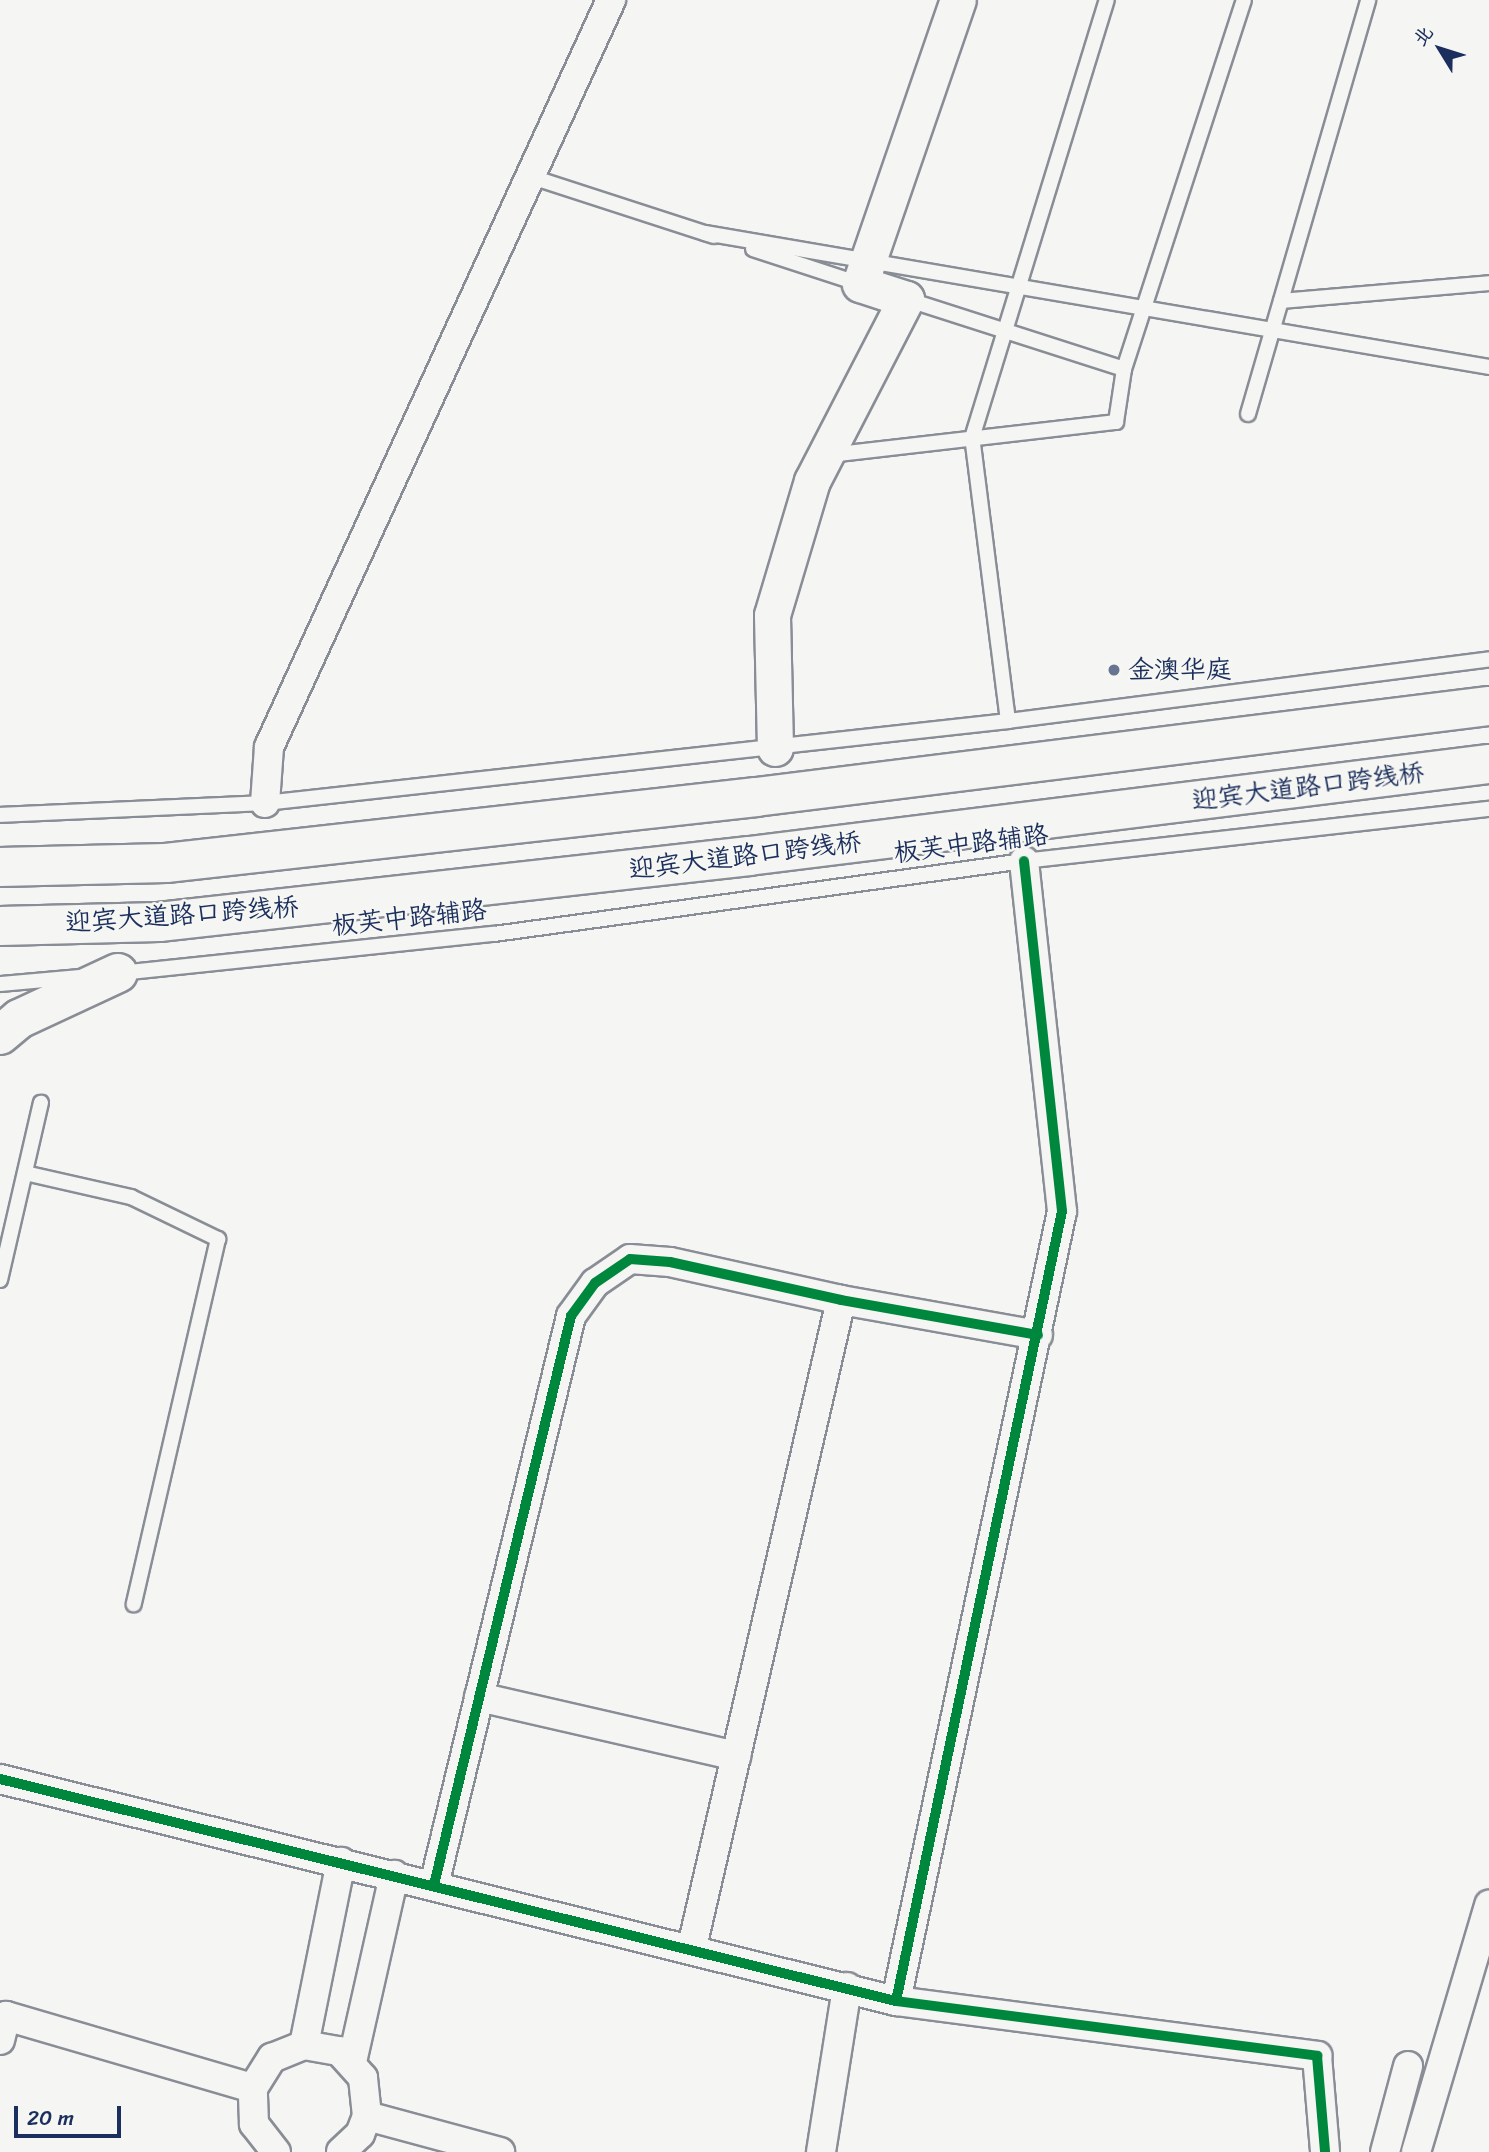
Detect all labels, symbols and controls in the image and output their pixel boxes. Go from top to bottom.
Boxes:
north arrow [1405,14,1475,84]
text: 北 [1404,18,1442,53]
place label: 金澳华庭 [1128,654,1232,686]
marker: 金澳华庭 [1106,662,1122,678]
street label: 迎宾大道路口跨线桥 [1190,757,1426,817]
street label: 板芙中路辅路 [892,819,1050,869]
street label: 迎宾大道路口跨线桥 [627,826,863,886]
street label: 迎宾大道路口跨线桥 [64,891,300,939]
street label: 板芙中路辅路 [330,894,488,942]
scale bar [18,2092,124,2136]
text: 20 m [27,2099,74,2137]

